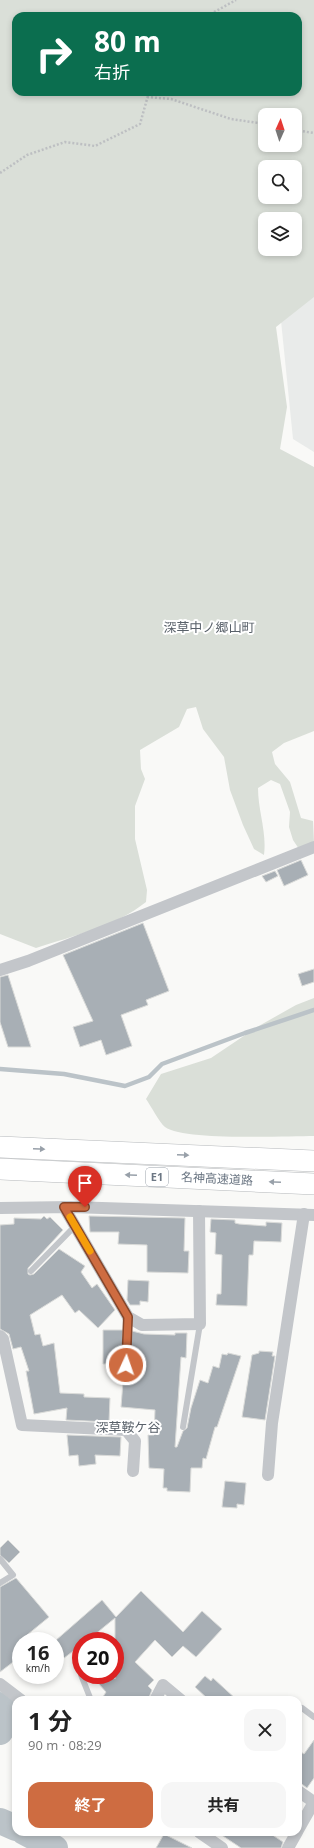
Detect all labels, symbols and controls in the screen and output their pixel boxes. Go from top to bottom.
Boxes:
text: 80 m [94,22,161,60]
icon: right [28,28,80,80]
text: 右折 [94,60,130,84]
north arrow [258,108,302,152]
map controls [258,108,302,256]
button: search [258,160,302,204]
button: layers [258,212,302,256]
district label: 深草中ノ郷山町 [163,618,255,636]
one-way arrow [33,1145,45,1152]
one-way arrow [177,1152,189,1159]
pin [68,1166,102,1207]
road number: E1 [146,1168,168,1186]
street label: 名神高速道路 [181,1168,253,1189]
icon: arrive [74,1172,96,1194]
one-way arrow [125,1172,137,1179]
one-way arrow [268,1179,281,1185]
position arrow [105,1344,147,1386]
district label: 深草鞍ケ谷 [95,1418,161,1436]
speed limit sign: 20 [72,1632,124,1684]
text: 16 [27,1639,49,1666]
text: km/h [26,1661,50,1675]
text: 1 分 [28,1704,72,1737]
button: close [244,1709,286,1751]
text: 90 m · 08:29 [28,1736,102,1754]
button: 終了 [28,1782,153,1828]
button: 共有 [161,1782,286,1828]

